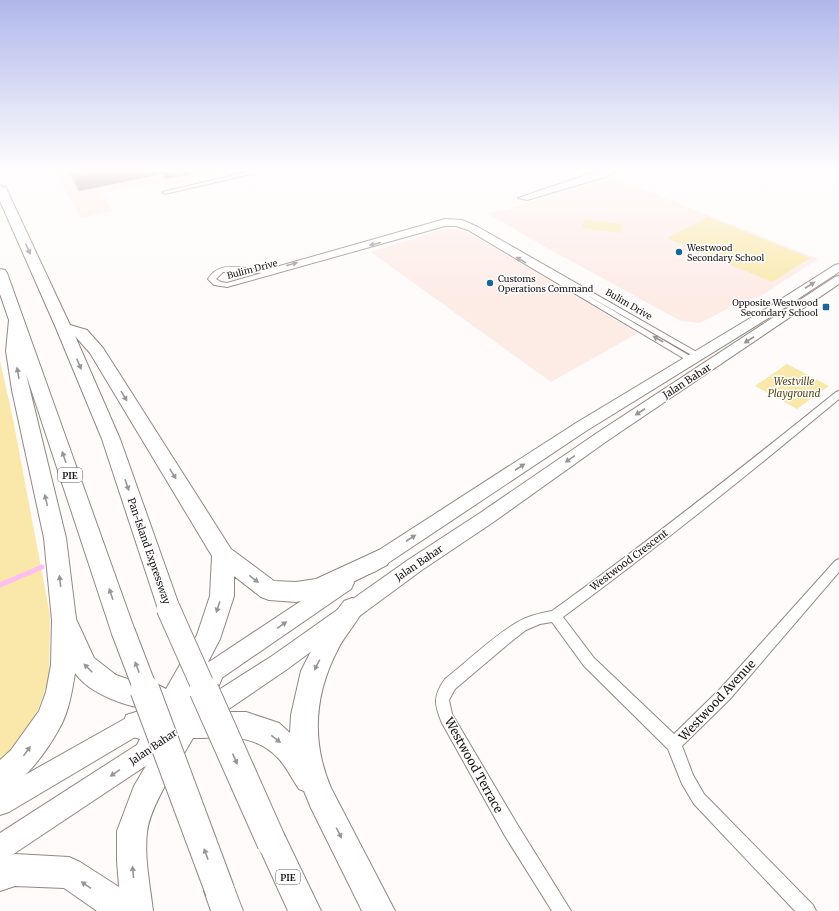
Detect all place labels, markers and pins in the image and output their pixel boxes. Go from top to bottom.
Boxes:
place label: Westwood Secondary School [686,242,764,263]
marker: Westwood Secondary School [674,247,684,257]
place label: Customs Operations Command [498,273,594,294]
marker: Customs Operations Command [485,278,495,288]
place label: Opposite Westwood Secondary School [732,297,819,318]
marker: Opposite Westwood Secondary School [821,302,831,312]

